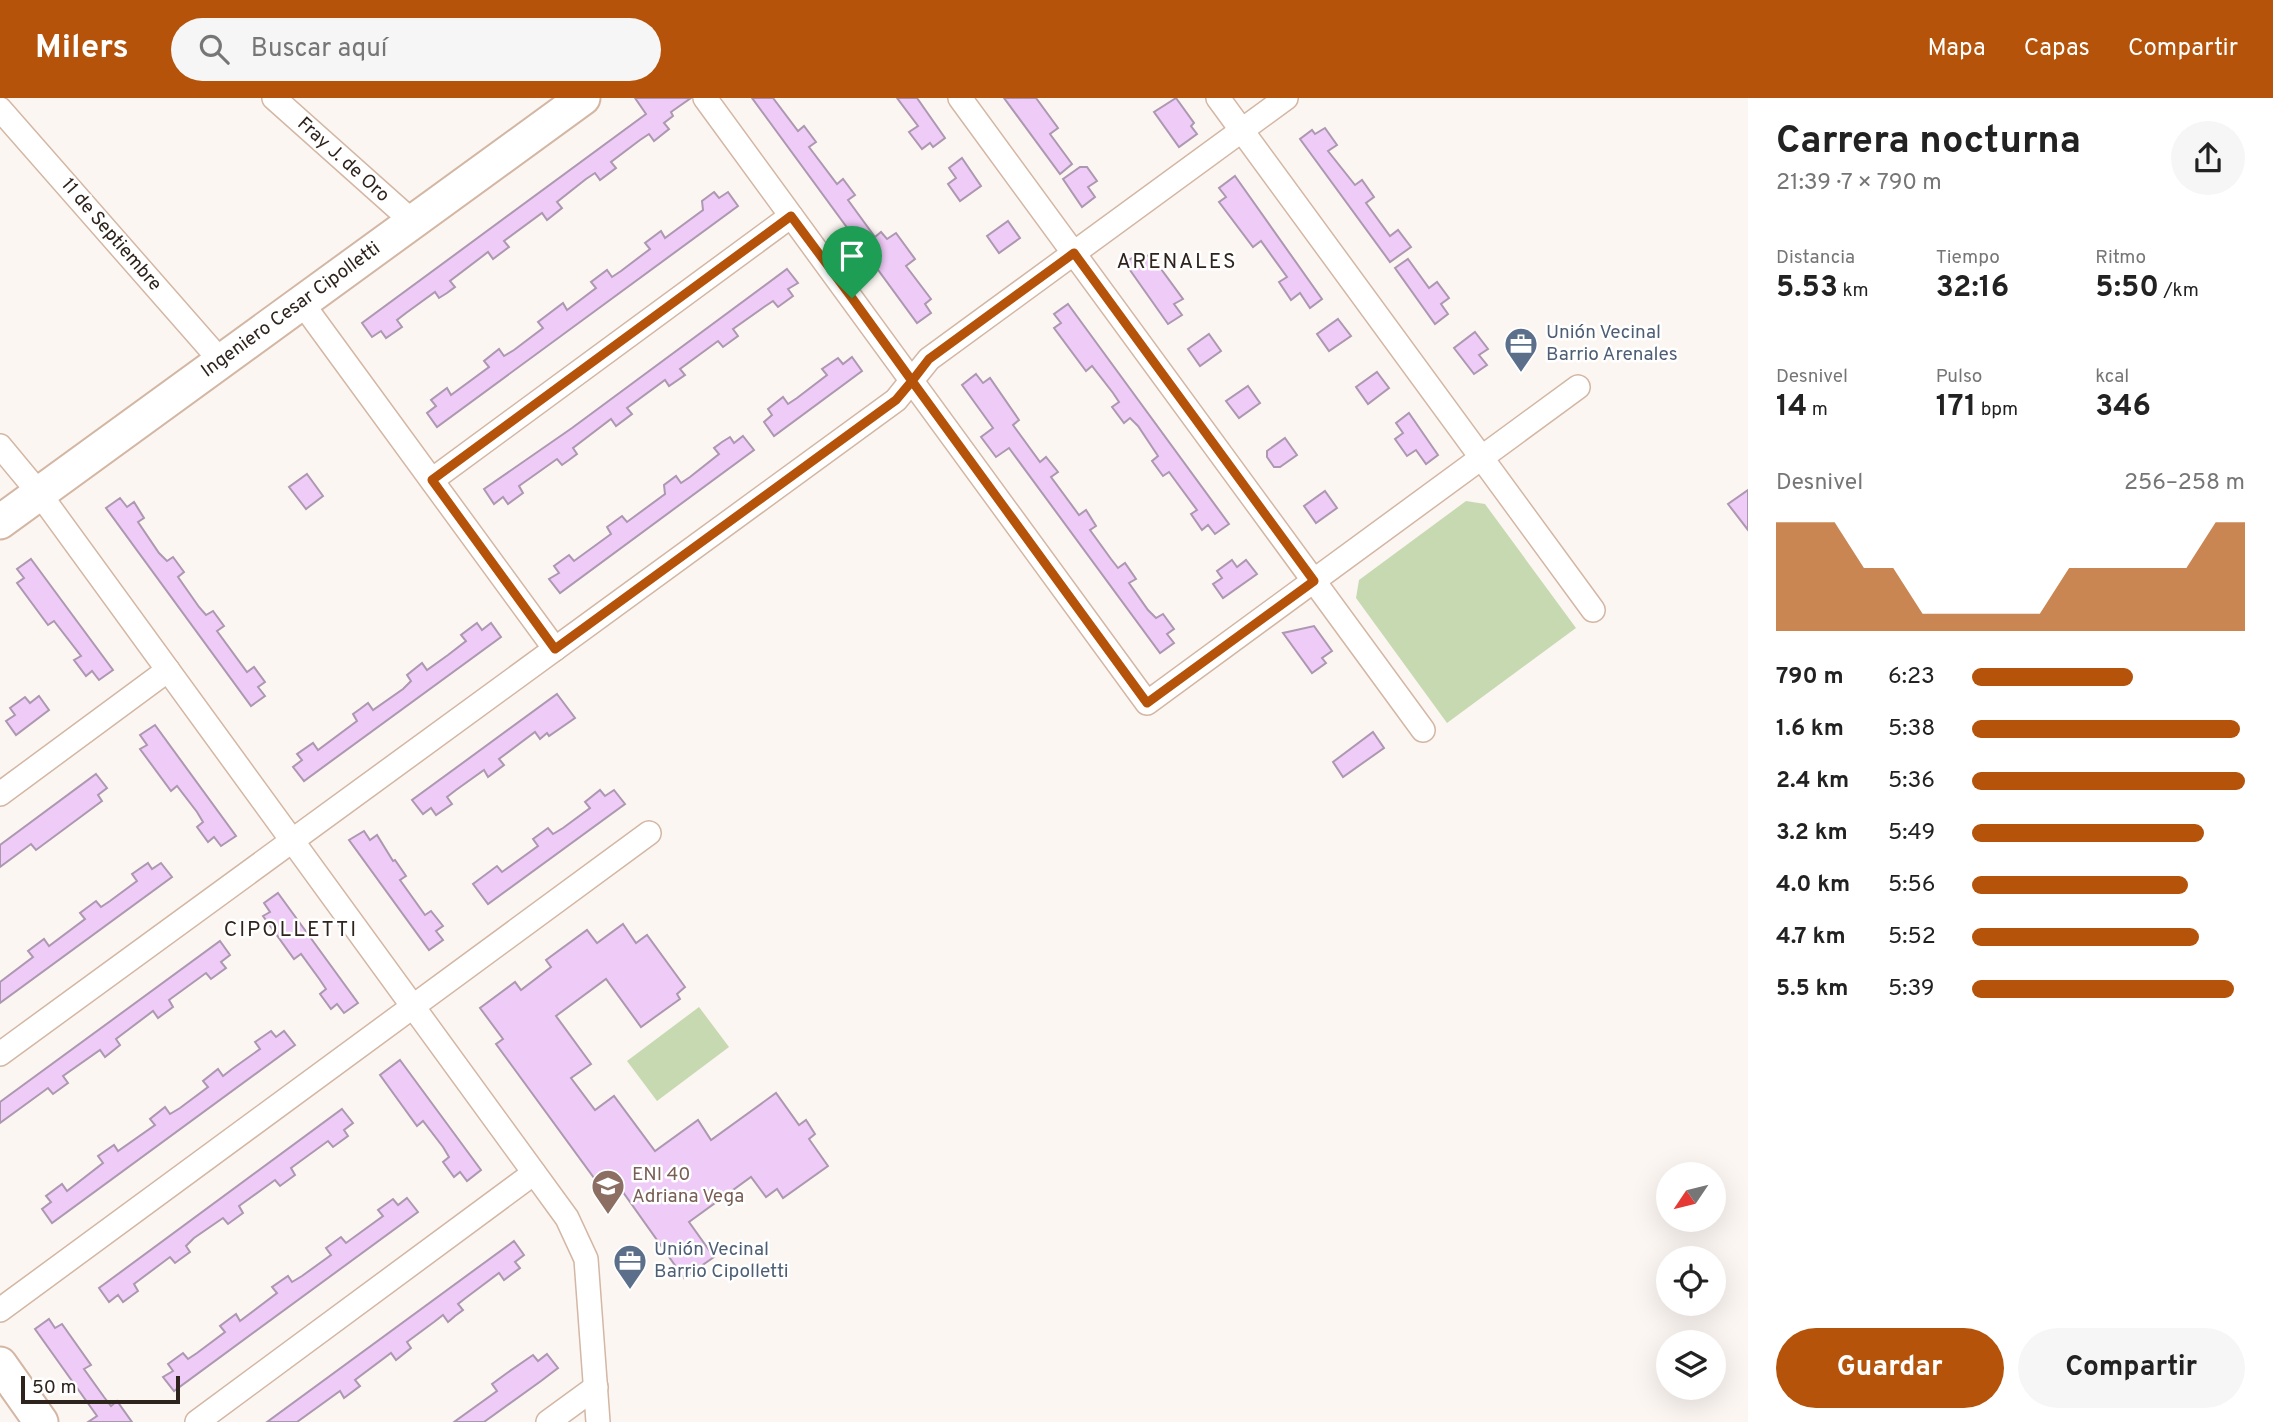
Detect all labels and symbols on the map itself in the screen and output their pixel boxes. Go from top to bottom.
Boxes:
street label: Fray J. de Oro [292,112,394,208]
street label: 11 de Septiembre [55,174,167,296]
pin [822,226,882,298]
street label: Ingeniero Cesar Cipolletti [197,237,385,383]
district label: ARENALES [1116,249,1238,276]
place label: Unión Vecinal Barrio Arenales [1546,321,1678,367]
office icon: Unión Vecinal Barrio Arenales [1502,325,1540,374]
district label: CIPOLLETTI [224,917,358,944]
north arrow [1656,1162,1726,1232]
place label: ENI 40 Adriana Vega [632,1163,744,1209]
school or university icon: ENI 40 Adriana Vega [589,1167,627,1216]
place label: Unión Vecinal Barrio Cipolletti [654,1238,789,1284]
office icon: Unión Vecinal Barrio Cipolletti [611,1242,649,1291]
scale bar [21,1373,180,1405]

